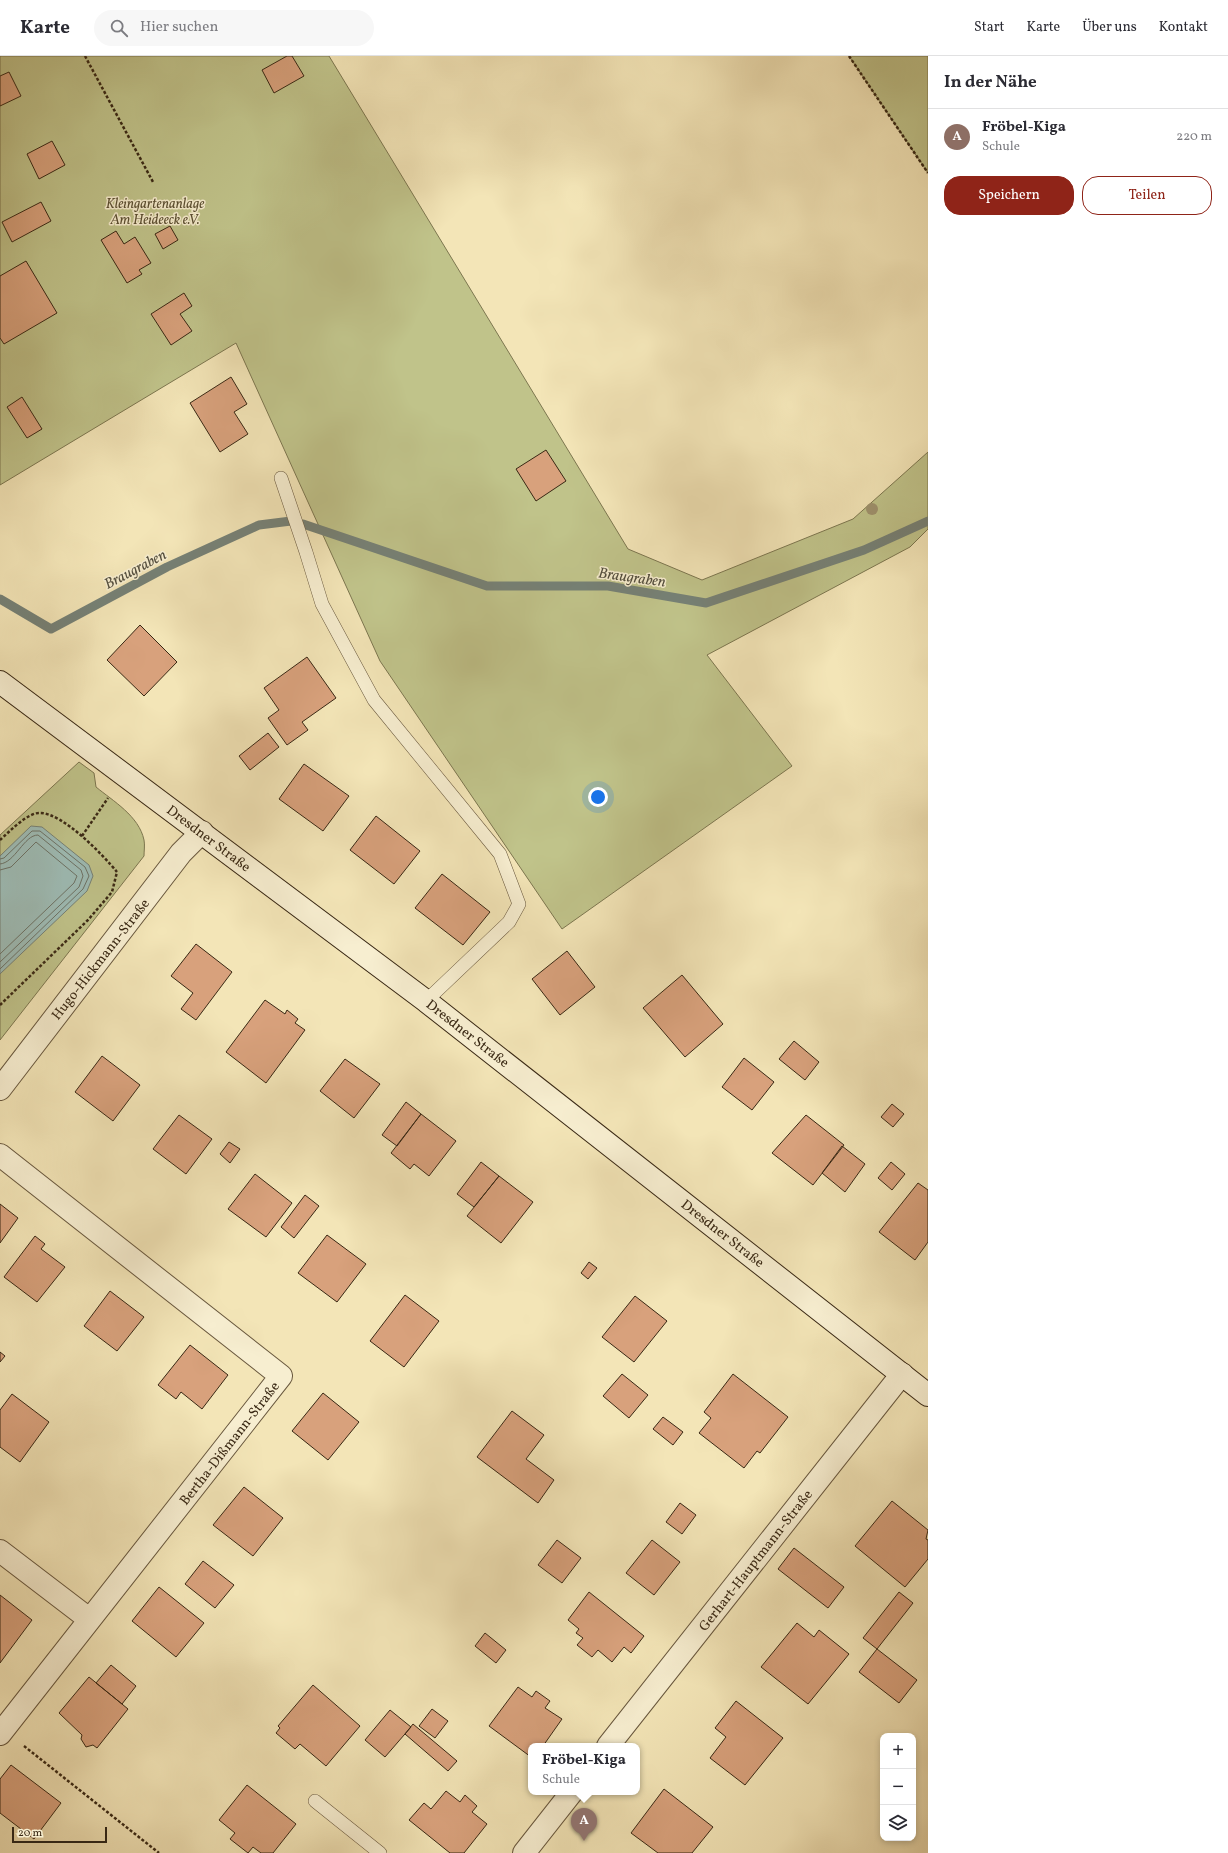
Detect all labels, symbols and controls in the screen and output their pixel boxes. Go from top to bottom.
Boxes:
search box [94,10,374,46]
text: Karte [20,15,70,41]
icon: search [108,17,130,39]
text: Hier suchen [140,17,218,38]
text: Start [974,18,1004,37]
text: Karte [1026,18,1060,37]
text: Über uns [1082,18,1137,37]
text: Kontakt [1159,18,1208,37]
text: In der Nähe [944,71,1037,94]
text: Fröbel-Kiga [982,117,1066,138]
text: A [952,128,962,146]
text: 220 m [1176,128,1212,146]
text: Schule [982,138,1020,156]
button: Speichern [944,176,1074,215]
button: Teilen [1082,176,1212,215]
park label: Kleingartenanlage Am Heideeck e.V. [106,195,204,230]
water label: Braugraben [101,545,171,595]
water label: Braugraben [597,563,667,594]
your location [588,787,608,807]
street label: Dresdner Straße [162,801,254,877]
street label: Hugo-Hickmann-Straße [48,895,155,1025]
street label: Dresdner Straße [422,996,513,1073]
street label: Dresdner Straße [677,1196,768,1273]
street label: Bertha-Dißmann-Straße [176,1378,285,1510]
street label: Gerhart-Hauptmann-Straße [695,1486,818,1636]
map controls [880,1733,916,1841]
button: + [880,1733,916,1769]
popup [528,1743,640,1795]
text: Fröbel-Kiga [542,1750,626,1771]
button: − [880,1769,916,1805]
text: Schule [542,1771,580,1789]
button: layers [880,1805,916,1841]
pin: A [571,1808,597,1841]
scale bar [12,1825,107,1844]
text: 20 m [18,1826,42,1841]

